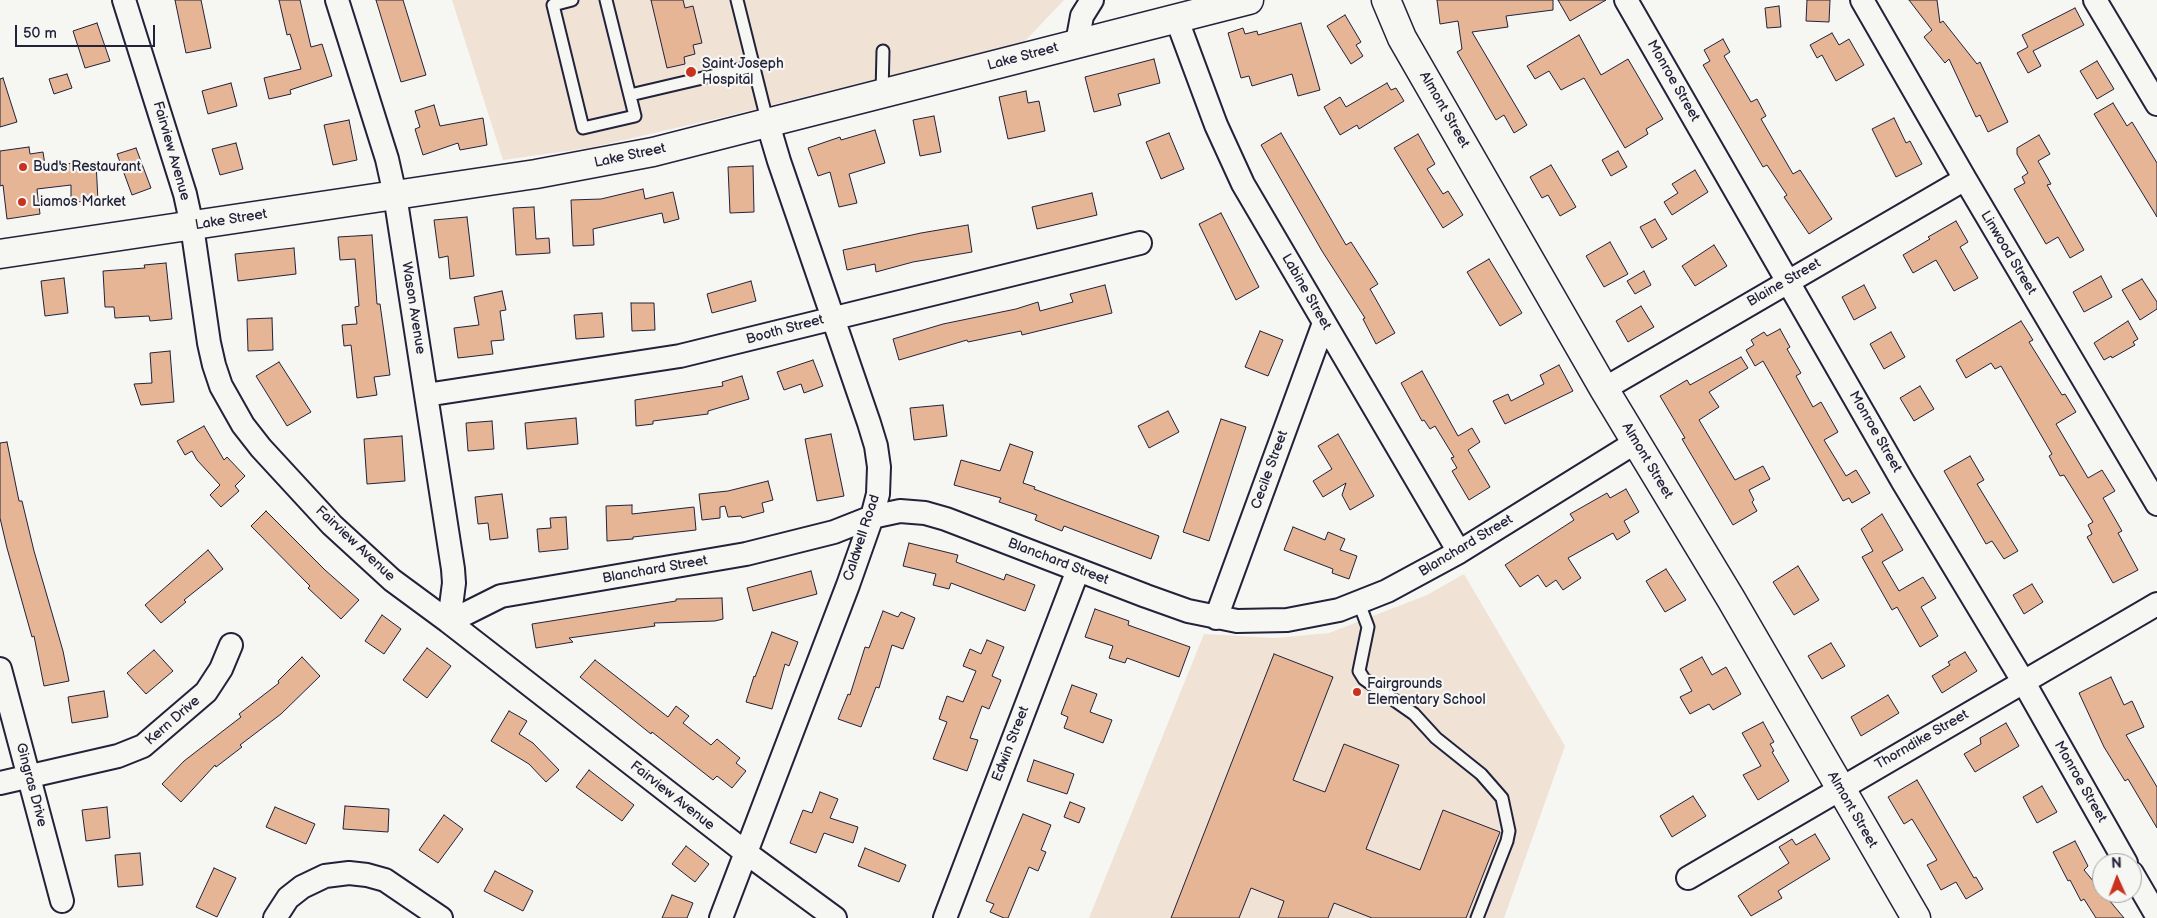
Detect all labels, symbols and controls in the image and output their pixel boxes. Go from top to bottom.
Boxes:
scale bar [18,15,158,47]
text: 50 m [23,24,57,43]
street label: Monroe Street [1643,37,1703,125]
street label: Lake Street [986,39,1060,75]
place label: Saint Joseph Hospital [702,56,784,88]
marker: Saint Joseph Hospital [684,65,698,79]
street label: Almont Street [1415,69,1473,151]
street label: Fairview Avenue [149,99,193,203]
street label: Lake Street [593,140,667,172]
place label: Bud's Restaurant [33,159,141,175]
marker: Bud's Restaurant [17,161,29,173]
place label: Liamos Market [32,194,126,210]
marker: Liamos Market [16,196,28,208]
street label: Lake Street [194,206,268,234]
street label: Linwood Street [1976,208,2040,298]
street label: Labine Street [1277,251,1335,333]
street label: Blaine Street [1744,255,1824,311]
street label: Wason Avenue [397,261,429,355]
street label: Booth Street [744,312,826,348]
street label: Monroe Street [1845,388,1905,476]
street label: Almont Street [1618,420,1676,502]
street label: Cecile Street [1248,428,1292,512]
street label: Caldwell Road [840,493,884,583]
street label: Fairview Avenue [312,503,398,585]
street label: Blanchard Street [1416,511,1516,581]
street label: Blanchard Street [1005,535,1111,589]
street label: Blanchard Street [601,552,709,588]
place label: Fairgrounds Elementary School [1367,676,1486,709]
marker: Fairgrounds Elementary School [1351,686,1363,698]
street label: Kern Drive [142,693,204,749]
street label: Edwin Street [989,704,1033,784]
street label: Thorndike Street [1872,706,1972,774]
street label: Monroe Street [2050,738,2110,826]
street label: Gingras Drive [12,741,50,829]
street label: Fairview Avenue [626,758,718,834]
street label: Almont Street [1823,769,1881,851]
north arrow [2092,853,2142,903]
text: N [2111,855,2122,872]

